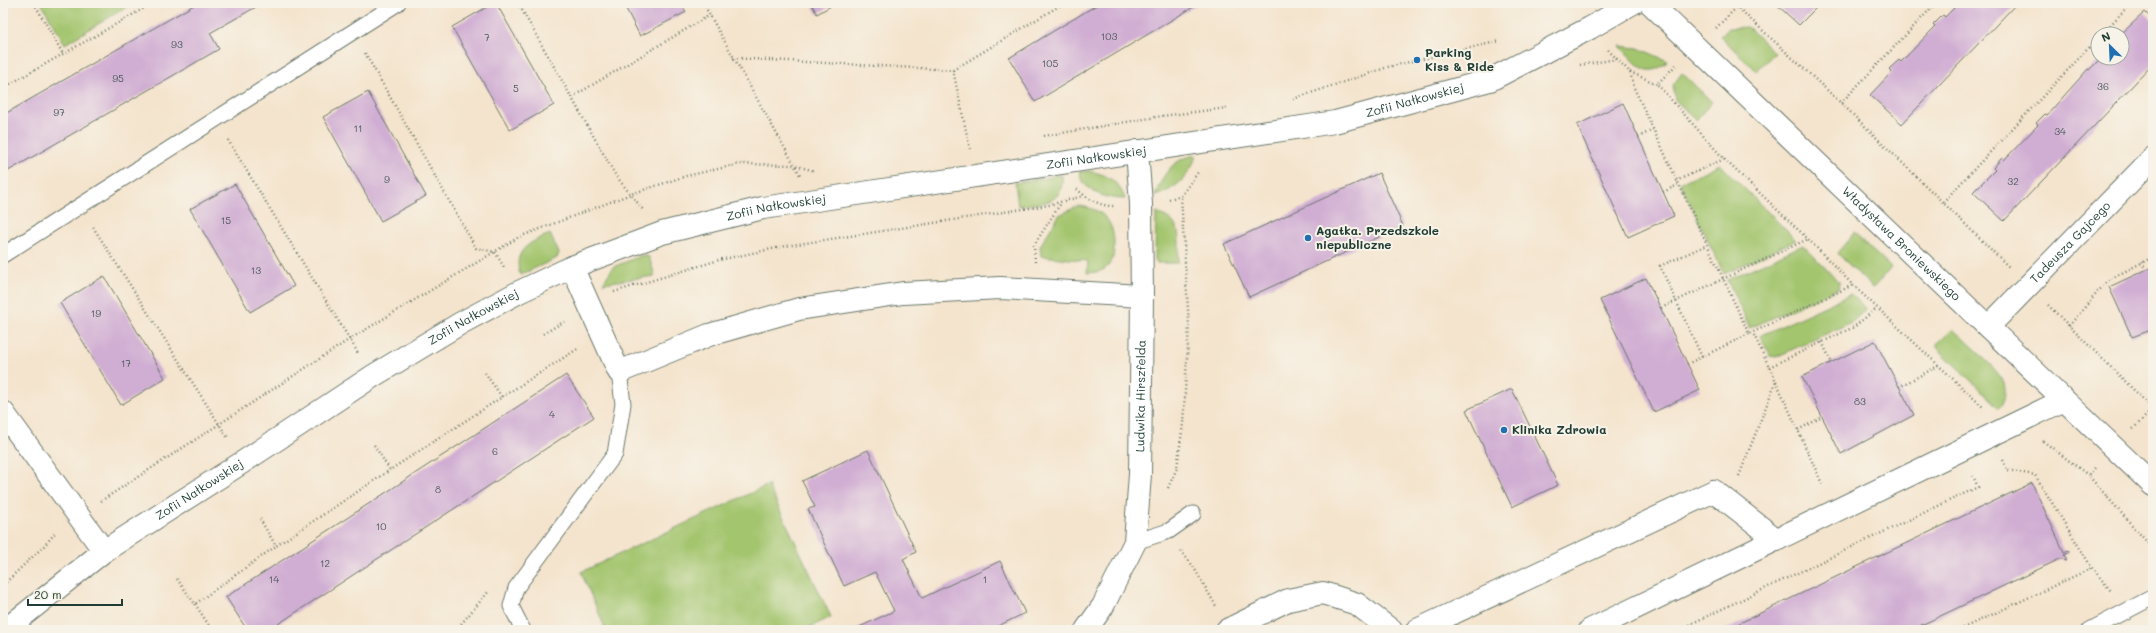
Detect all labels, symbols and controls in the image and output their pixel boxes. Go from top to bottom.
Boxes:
north arrow [2090,26,2130,66]
text: N [2099,28,2113,45]
house number: 103 [1101,29,1117,43]
house number: 7 [484,30,490,44]
house number: 93 [171,37,183,51]
place label: Parking Kiss & Ride [1425,44,1494,74]
marker: Parking Kiss & Ride [1412,55,1422,65]
house number: 105 [1042,56,1058,70]
house number: 95 [112,71,124,85]
street label: Zofii Nałkowskiej [1363,78,1466,120]
house number: 36 [2097,79,2109,93]
house number: 5 [513,81,519,95]
house number: 97 [53,105,65,119]
house number: 11 [354,121,362,135]
house number: 34 [2054,124,2066,138]
street label: Zofii Nałkowskiej [1045,141,1147,172]
house number: 9 [384,172,390,186]
house number: 32 [2007,174,2019,188]
street label: Władysława Broniewskiego [1839,182,1965,304]
street label: Zofii Nałkowskiej [724,190,827,224]
street label: Tadeusza Gajcego [2026,197,2113,286]
house number: 15 [221,213,231,227]
place label: Agatka. Przedszkole niepubliczne [1316,222,1439,252]
marker: Agatka. Przedszkole niepubliczne [1303,233,1313,243]
house number: 13 [251,263,261,277]
street label: Zofii Nałkowskiej [425,285,521,348]
house number: 19 [91,306,101,320]
street label: Ludwika Hirszfelda [1131,340,1149,452]
house number: 17 [121,356,131,370]
house number: 83 [1854,394,1866,408]
house number: 4 [549,407,555,421]
place label: Klinika Zdrowia [1512,421,1607,437]
marker: Klinika Zdrowia [1499,425,1509,435]
house number: 6 [492,444,498,458]
street label: Zofii Nałkowskiej [152,455,246,523]
house number: 8 [435,482,441,496]
house number: 10 [376,519,386,533]
house number: 12 [320,556,330,570]
house number: 14 [269,572,279,586]
house number: 1 [983,572,987,586]
scale bar [28,581,122,607]
text: 20 m [34,586,62,602]

